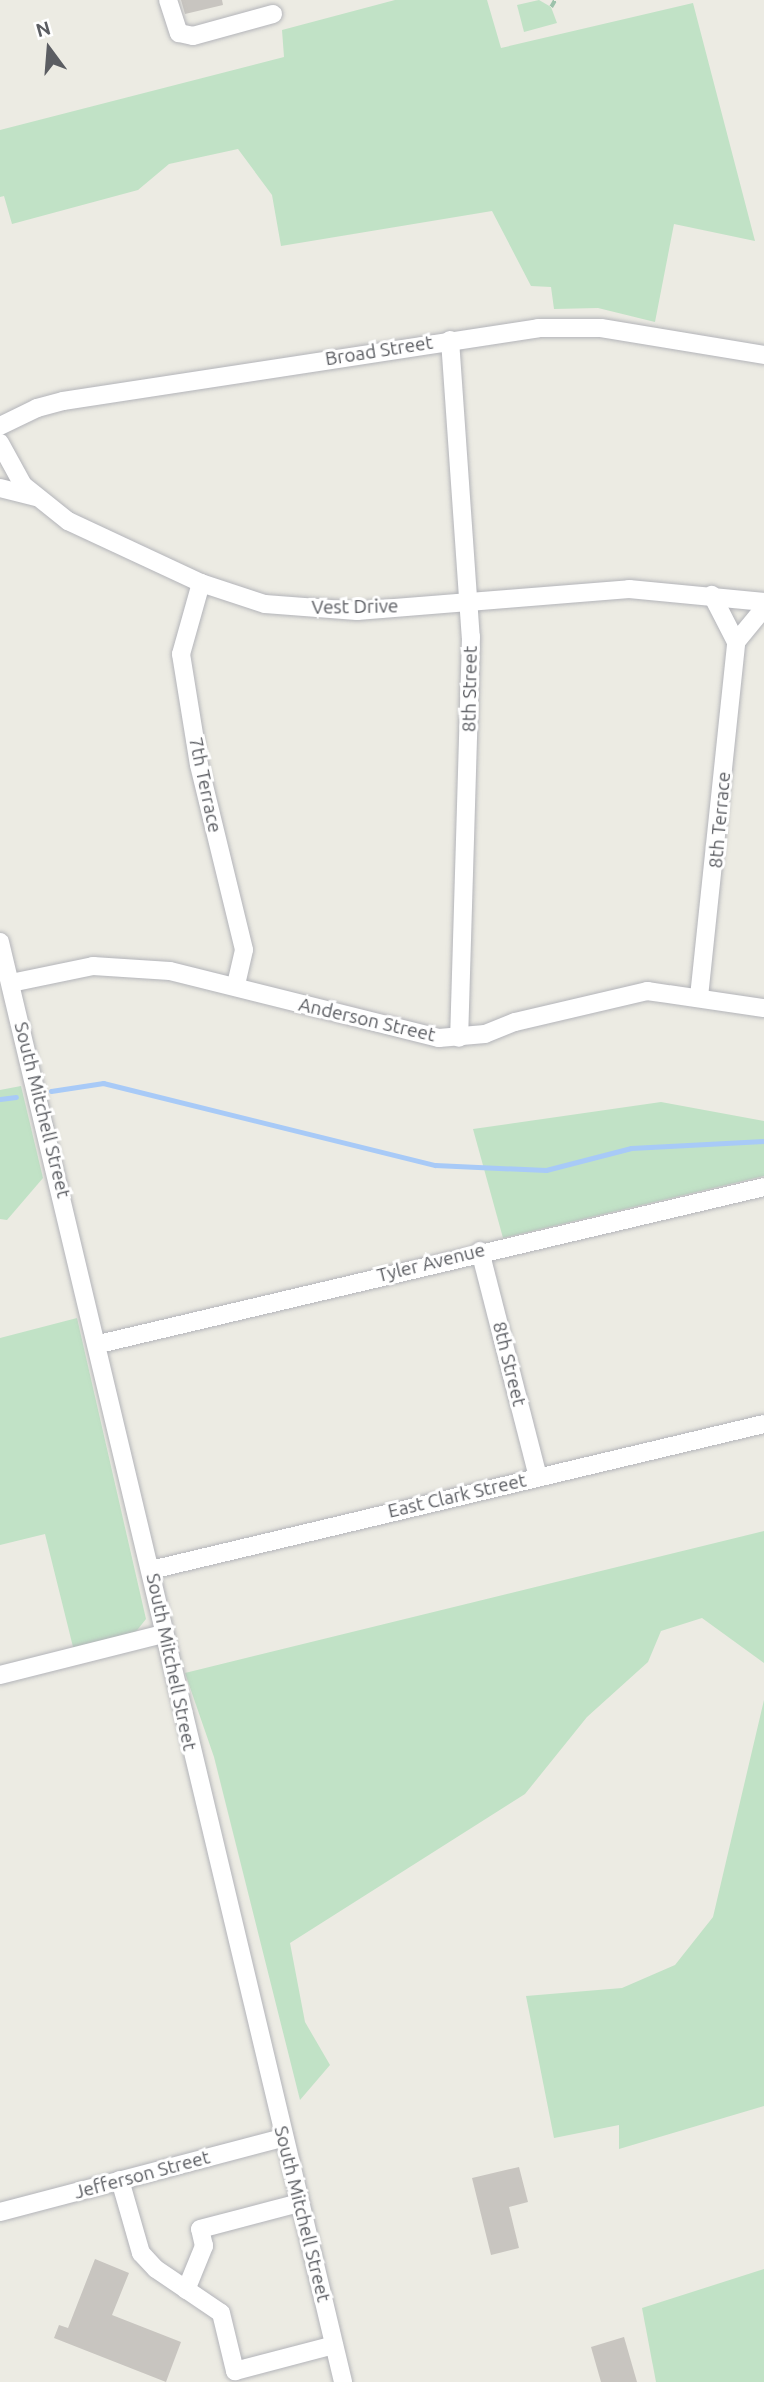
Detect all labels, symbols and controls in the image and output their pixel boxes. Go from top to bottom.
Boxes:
north arrow [14,14,84,84]
text: N [33,16,53,41]
street label: Broad Street [324,331,434,371]
street label: Vest Drive [311,595,399,619]
street label: 8th Street [458,646,482,732]
street label: 7th Terrace [184,735,226,835]
street label: 8th Terrace [704,771,736,869]
street label: Anderson Street [296,993,438,1047]
street label: South Mitchell Street [9,1020,75,1200]
street label: Tyler Avenue [375,1239,487,1287]
street label: 8th Street [487,1319,531,1409]
street label: East Clark Street [386,1469,528,1523]
street label: South Mitchell Street [141,1571,201,1753]
street label: South Mitchell Street [269,2124,335,2304]
street label: Jefferson Street [72,2146,212,2204]

